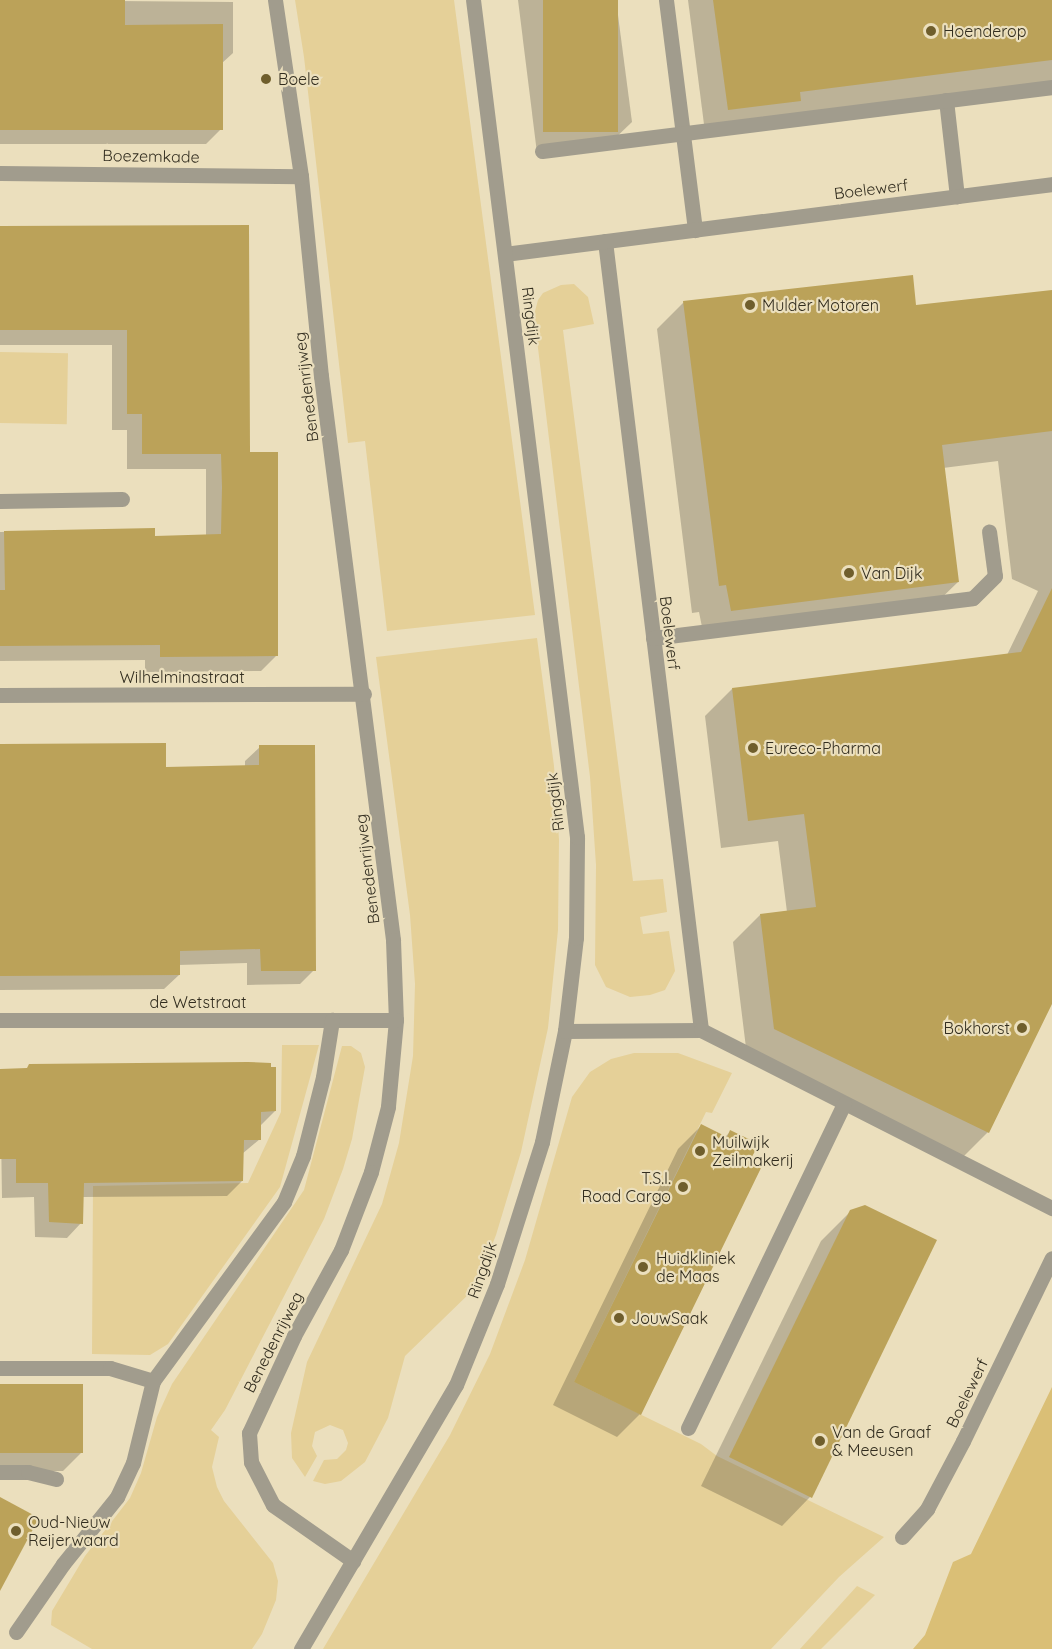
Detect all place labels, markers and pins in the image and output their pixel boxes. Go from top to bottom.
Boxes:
place label: Hoenderop [943,21,1026,41]
marker: Hoenderop [924,24,938,38]
place label: Boele [278,69,320,89]
marker: Boele [259,72,273,86]
place label: Mulder Motoren [762,295,879,315]
marker: Mulder Motoren [743,298,757,312]
place label: Van Dijk [861,563,923,583]
marker: Van Dijk [842,566,856,580]
place label: Eureco-Pharma [765,738,881,758]
marker: Eureco-Pharma [746,741,760,755]
place label: Bokhorst [944,1018,1010,1038]
marker: Bokhorst [1015,1021,1029,1035]
place label: Muilwijk Zeilmakerij [712,1132,794,1170]
marker: Muilwijk Zeilmakerij [693,1144,707,1158]
place label: T.S.I. Road Cargo [582,1168,671,1206]
marker: T.S.I. Road Cargo [676,1180,690,1194]
place label: Huidkliniek de Maas [656,1248,736,1286]
marker: Huidkliniek de Maas [634,1258,652,1276]
place label: JouwSaak [631,1308,708,1328]
marker: JouwSaak [612,1311,626,1325]
place label: Van de Graaf & Meeusen [832,1422,931,1460]
marker: Van de Graaf & Meeusen [813,1434,827,1448]
place label: Oud-Nieuw Reijerwaard [28,1512,119,1550]
marker: Oud-Nieuw Reijerwaard [9,1524,23,1538]

